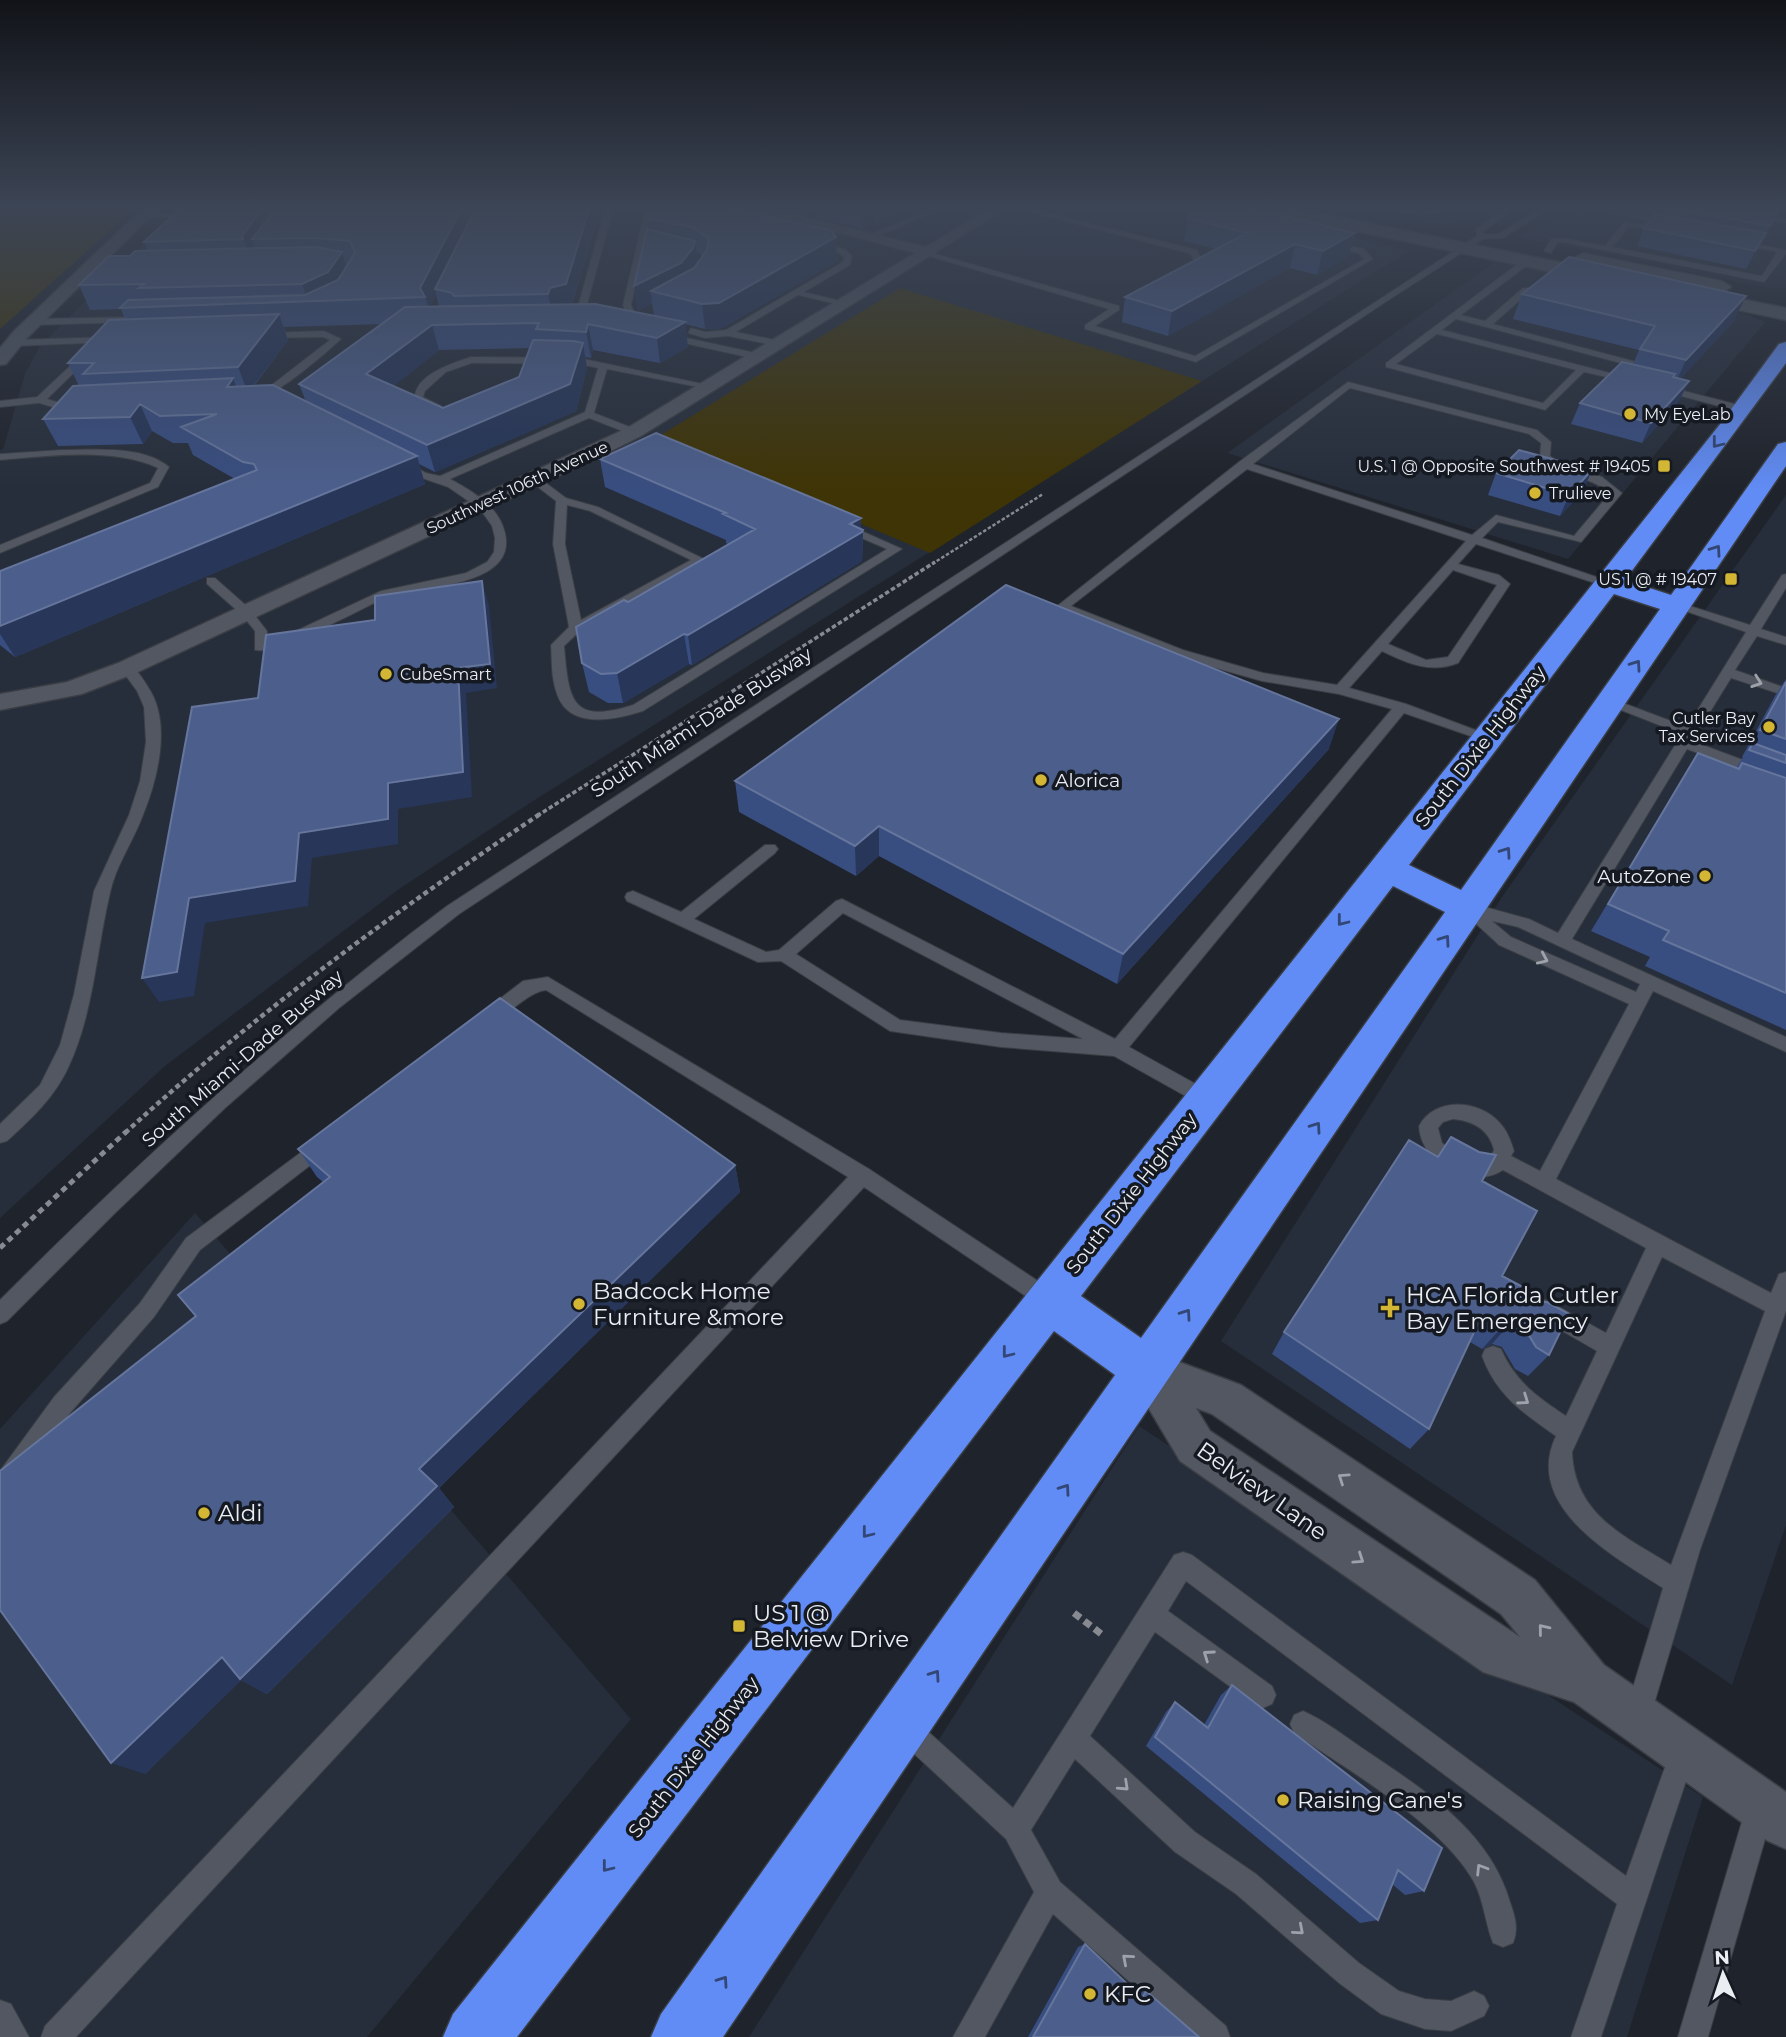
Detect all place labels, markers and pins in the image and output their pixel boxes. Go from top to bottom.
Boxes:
place label: My EyeLab [1644,405,1731,424]
marker: My EyeLab [1622,406,1638,422]
place label: U.S. 1 @ Opposite Southwest # 19405 [1357,457,1650,476]
marker: U.S. 1 @ Opposite Southwest # 19405 [1656,458,1672,474]
place label: Trulieve [1549,484,1611,503]
marker: Trulieve [1527,485,1543,501]
place label: US 1 @ # 19407 [1598,570,1717,589]
marker: US 1 @ # 19407 [1723,571,1739,587]
place label: CubeSmart [400,665,492,684]
marker: CubeSmart [378,666,394,682]
place label: Cutler Bay Tax Services [1659,709,1755,746]
marker: Cutler Bay Tax Services [1761,719,1777,735]
place label: Alorica [1055,769,1120,792]
marker: Alorica [1033,772,1049,788]
place label: AutoZone [1597,865,1691,888]
marker: AutoZone [1697,868,1713,884]
place label: Badcock Home Furniture &more [593,1277,784,1331]
place label: HCA Florida Cutler Bay Emergency [1406,1281,1619,1335]
marker: Badcock Home Furniture &more [571,1296,587,1312]
marker: HCA Florida Cutler Bay Emergency [1380,1298,1400,1318]
place label: Aldi [218,1499,262,1527]
marker: Aldi [196,1505,212,1521]
place label: US 1 @ Belview Drive [753,1599,909,1653]
marker: US 1 @ Belview Drive [731,1618,747,1634]
place label: Raising Cane's [1297,1786,1462,1814]
marker: Raising Cane's [1275,1792,1291,1808]
place label: KFC [1104,1980,1151,2008]
marker: KFC [1082,1986,1098,2002]

